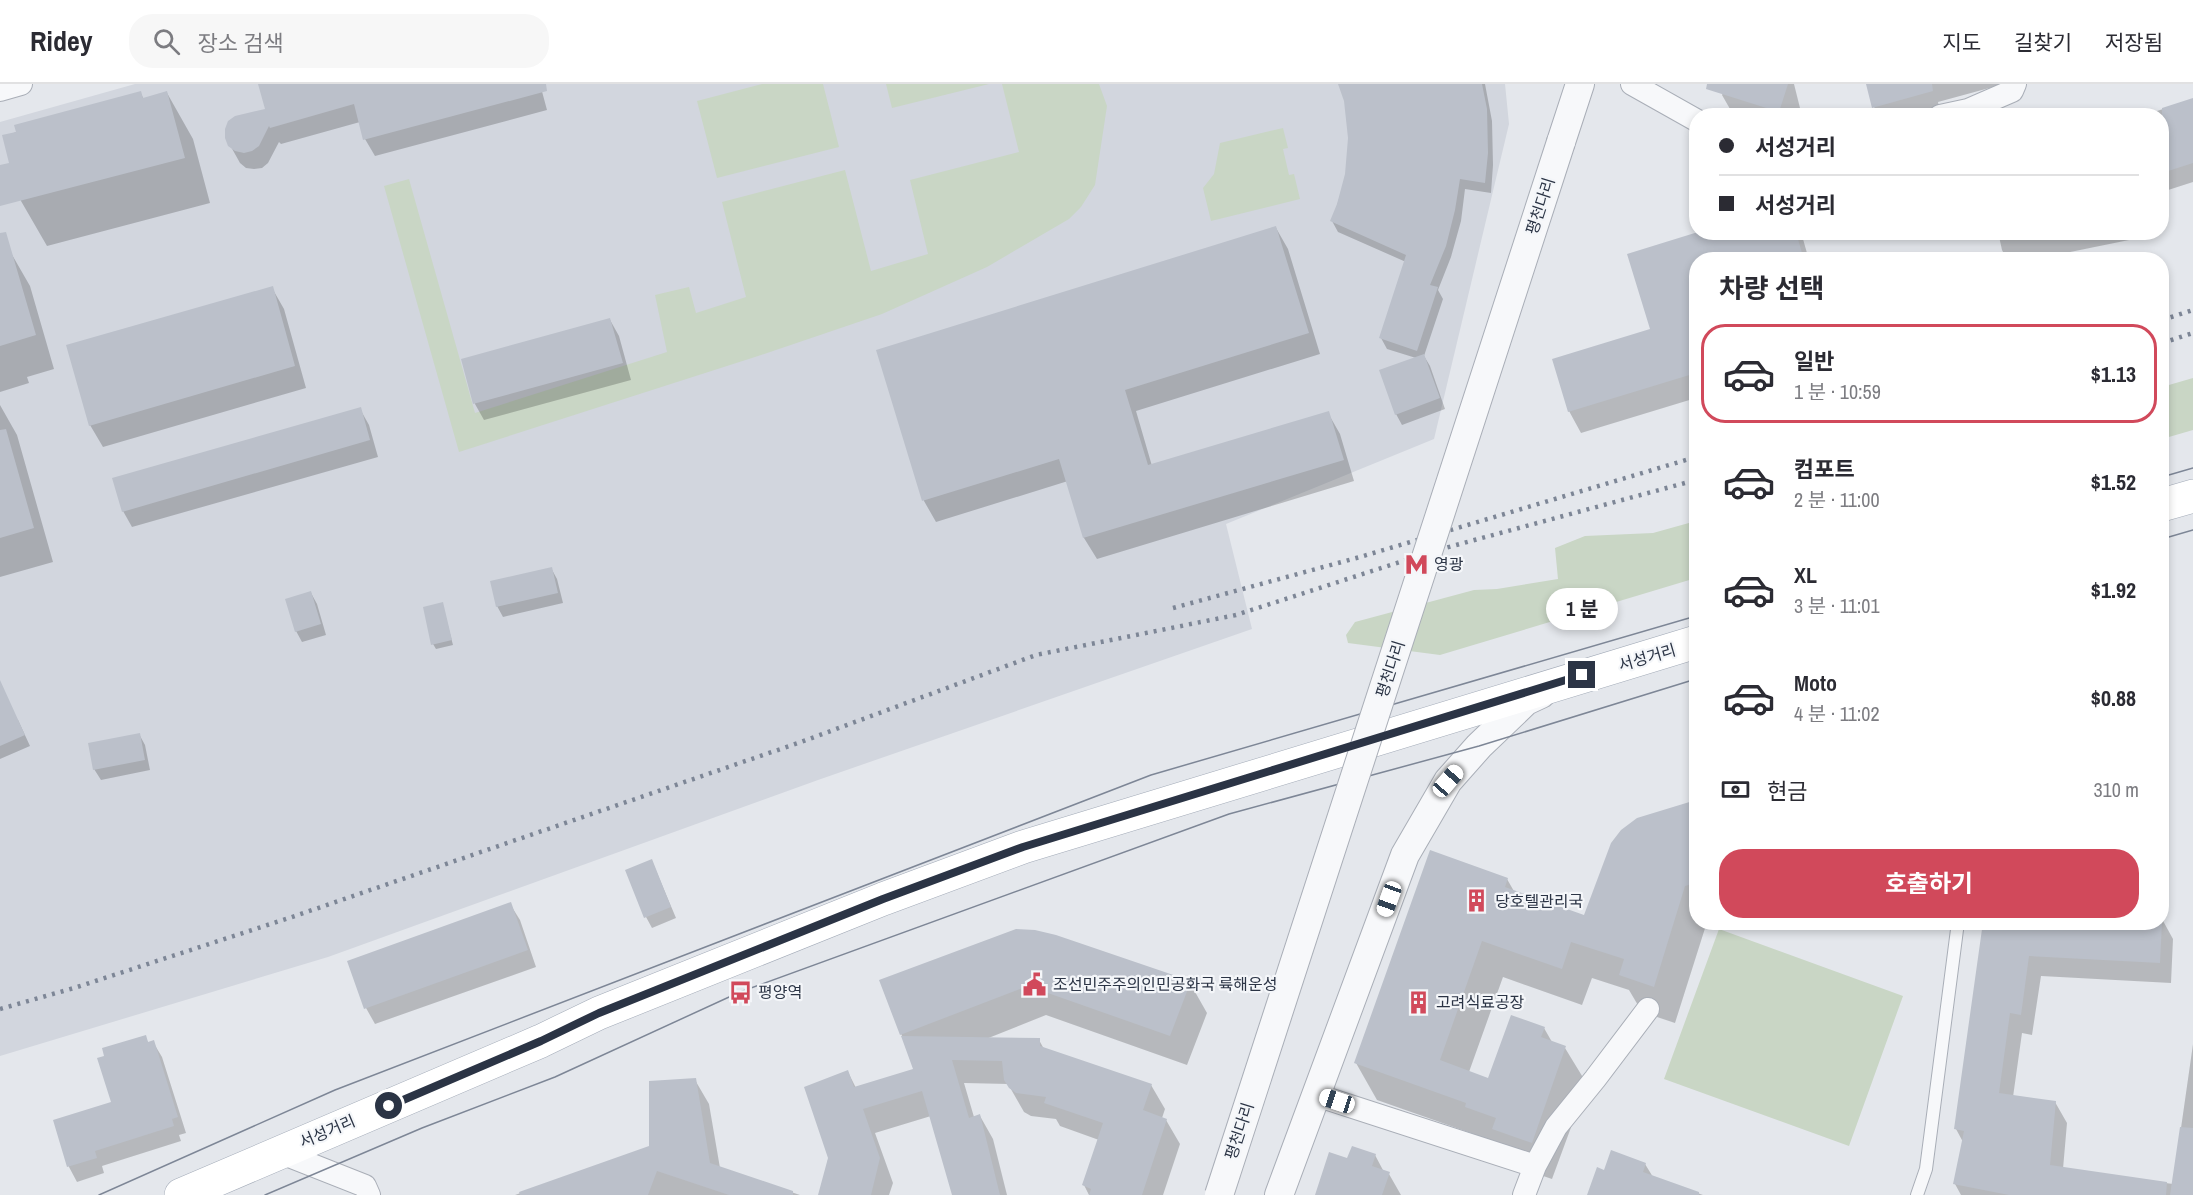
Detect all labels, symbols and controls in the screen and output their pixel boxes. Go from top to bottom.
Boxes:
search box [129,14,549,68]
text: Ridey [30,22,93,60]
icon: search [150,25,183,58]
text: 장소 검색 [198,28,284,58]
text: 지도 [1942,28,1981,57]
text: 길찾기 [2014,28,2072,57]
text: 저장됨 [2105,28,2163,57]
text: 서성거리 [1755,132,1836,162]
street label: 평천다리 [1520,175,1560,237]
text: 서성거리 [1755,190,1836,220]
text: 차량 선택 [1719,270,1825,306]
text: 일반 [1794,346,1834,376]
icon: car [1722,347,1776,401]
text: $1.13 [2091,359,2136,389]
text: 1 분 · 10:59 [1794,378,1881,405]
text: 컴포트 [1794,454,1855,484]
icon: car [1722,455,1776,509]
text: $1.52 [2091,467,2136,497]
text: 2 분 · 11:00 [1794,486,1880,513]
metro station icon: 영광 [1403,551,1429,577]
place label: 영광 [1434,553,1464,575]
text: XL [1794,560,1817,590]
icon: car [1722,563,1776,617]
text: $1.92 [2091,575,2136,605]
callout: 1 분 [1546,588,1618,630]
text: 3 분 · 11:01 [1794,592,1880,619]
text: 1 분 [1566,595,1598,622]
street label: 평천다리 [1370,638,1410,700]
street label: 서성거리 [1616,638,1678,676]
route end [1568,661,1595,688]
text: Moto [1794,668,1837,698]
icon: car [1722,671,1776,725]
text: $0.88 [2091,683,2136,713]
text: 4 분 · 11:02 [1794,700,1880,727]
car [1429,762,1467,800]
icon: cash [1719,773,1752,806]
text: 현금 [1767,776,1807,806]
text: 310 m [2093,776,2139,803]
button: 호출하기 [1719,849,2139,918]
car [1374,879,1404,919]
building icon: 당호텔관리국 [1464,888,1490,914]
place label: 당호텔관리국 [1495,890,1583,912]
public building icon: 조선민주주의인민공화국 륙해운성 [1022,971,1048,997]
place label: 조선민주주의인민공화국 륙해운성 [1053,973,1277,995]
bus stop icon: 평양역 [727,979,753,1005]
place label: 평양역 [758,981,802,1003]
building icon: 고려식료공장 [1405,989,1431,1015]
place label: 고려식료공장 [1436,991,1525,1013]
car [1317,1087,1357,1115]
route start [375,1092,402,1119]
street label: 평천다리 [1219,1100,1259,1162]
street label: 서성거리 [296,1109,358,1153]

